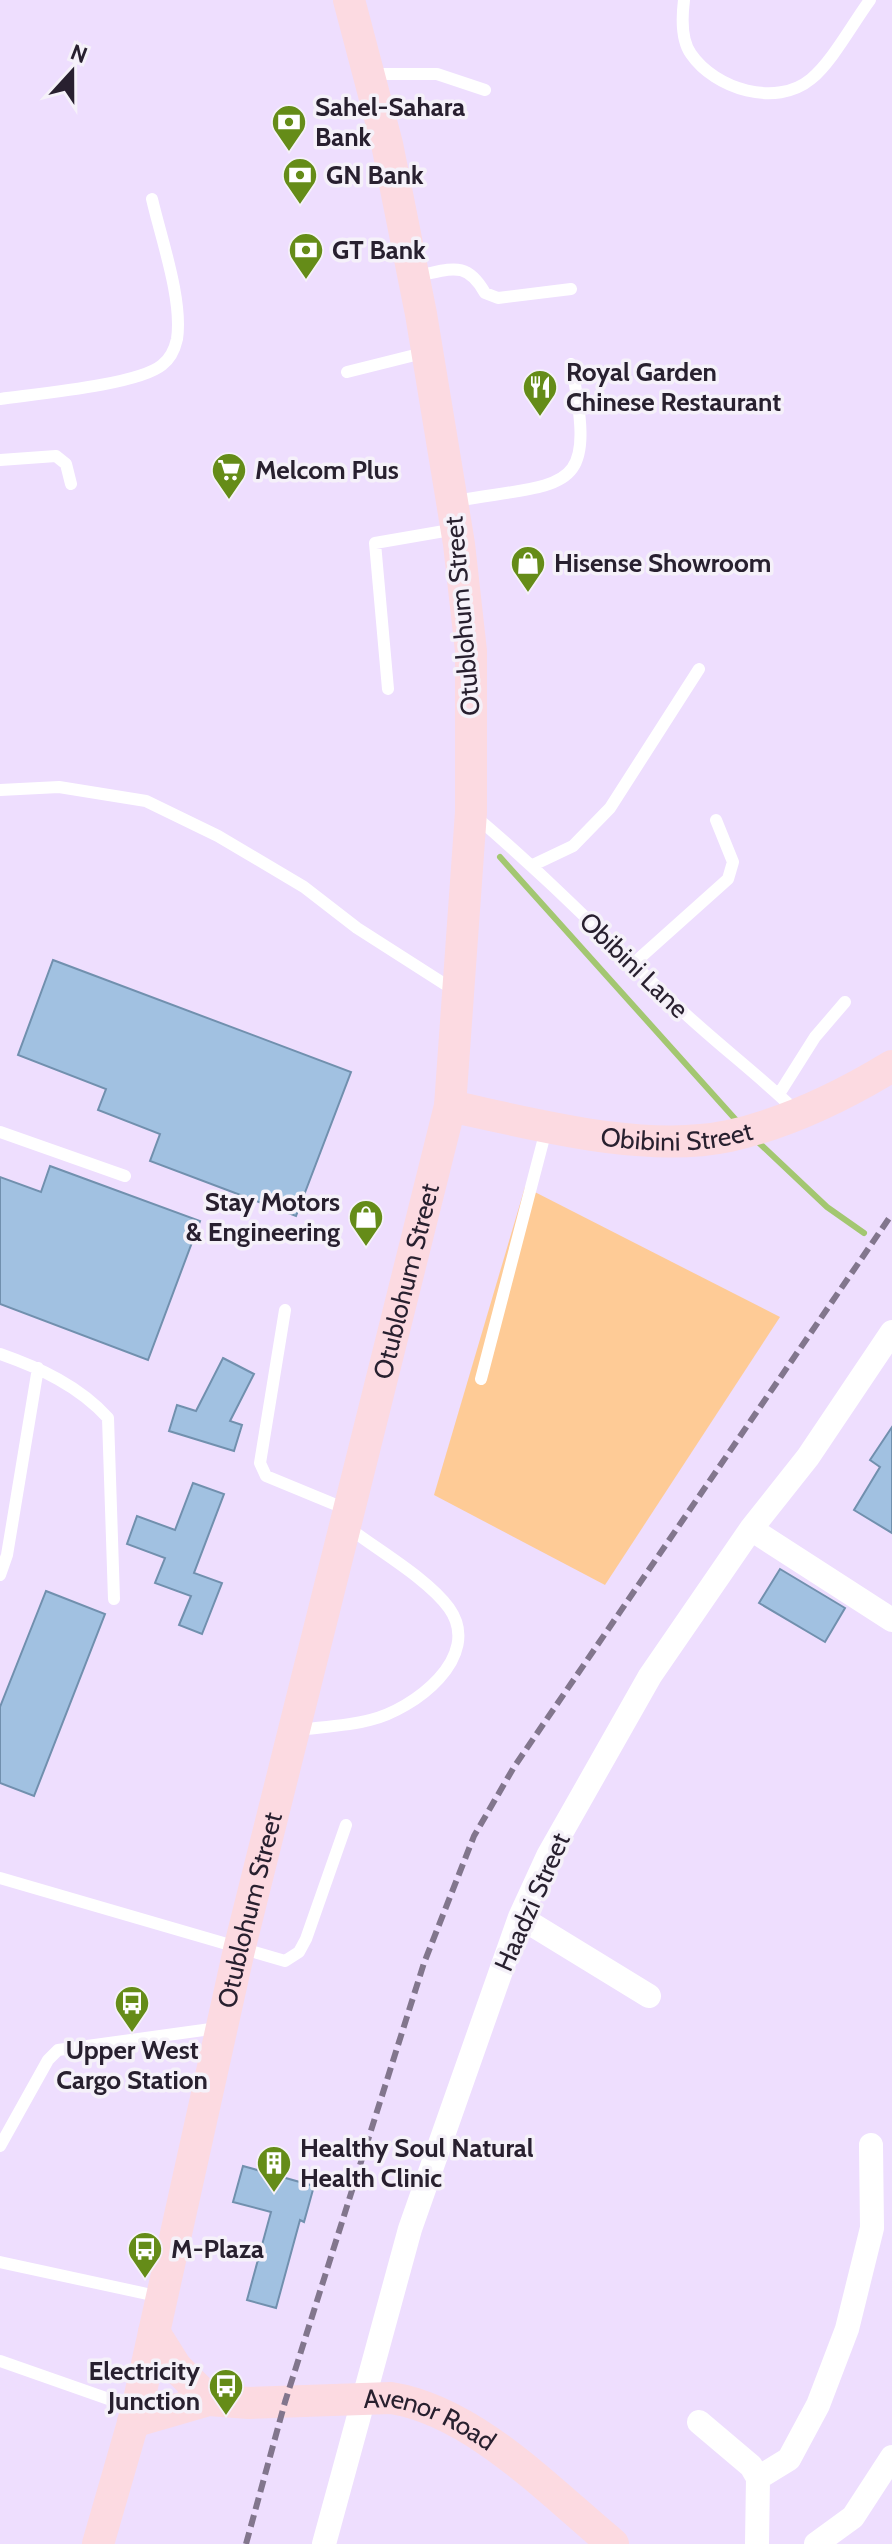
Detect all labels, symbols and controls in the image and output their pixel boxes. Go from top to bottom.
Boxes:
north arrow [32,32,112,112]
text: N [67,38,91,69]
place label: Sahel-Sahara Bank [315,91,465,153]
bank icon: Sahel-Sahara Bank [270,103,308,153]
bank icon: GN Bank [281,156,319,206]
place label: GN Bank [326,159,424,191]
bank icon: GT Bank [287,231,325,281]
place label: GT Bank [332,234,426,266]
place label: Royal Garden Chinese Restaurant [566,356,781,418]
restaurant icon: Royal Garden Chinese Restaurant [521,368,559,418]
supermarket icon: Melcom Plus [210,451,248,501]
place label: Melcom Plus [255,454,399,486]
street label: Otublohum Street [437,515,487,717]
shop icon: Hisense Showroom [509,544,547,594]
place label: Hisense Showroom [554,547,771,579]
street label: Obibini Lane [573,905,695,1025]
street label: Obibini Street [599,1115,756,1158]
street label: Otublohum Street [366,1180,446,1382]
place label: Stay Motors & Engineering [186,1186,340,1248]
shop icon: Stay Motors & Engineering [347,1198,385,1248]
street label: Otublohum Street [211,1809,289,2011]
street label: Haadzi Street [487,1828,577,1976]
bus stop icon: Upper West Cargo Station [113,1984,151,2034]
place label: Upper West Cargo Station [56,2034,208,2096]
place label: Healthy Soul Natural Health Clinic [300,2132,534,2194]
building icon: Healthy Soul Natural Health Clinic [255,2144,293,2194]
bus stop icon: M-Plaza [126,2230,164,2280]
place label: M-Plaza [171,2233,264,2265]
place label: Electricity Junction [89,2355,200,2417]
bus stop icon: Electricity Junction [207,2367,245,2417]
street label: Avenor Road [363,2382,502,2457]

